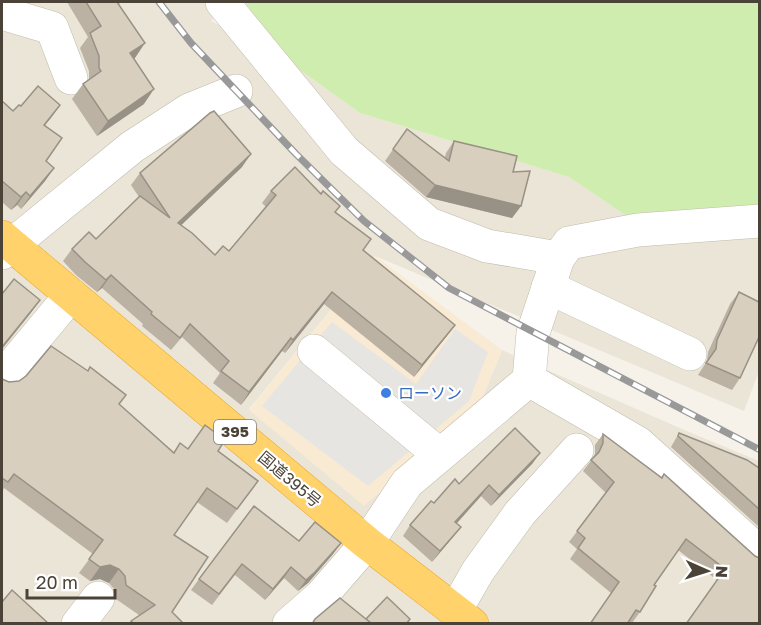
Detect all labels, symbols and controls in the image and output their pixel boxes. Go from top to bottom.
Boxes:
place label: ローソン [398,383,462,403]
marker: ローソン [379,386,393,400]
road number: 395 [214,420,256,444]
street label: 国道395号 [254,447,326,511]
north arrow [677,541,737,601]
scale bar [27,562,116,600]
text: N [712,565,732,578]
text: 20 m [36,571,78,593]

